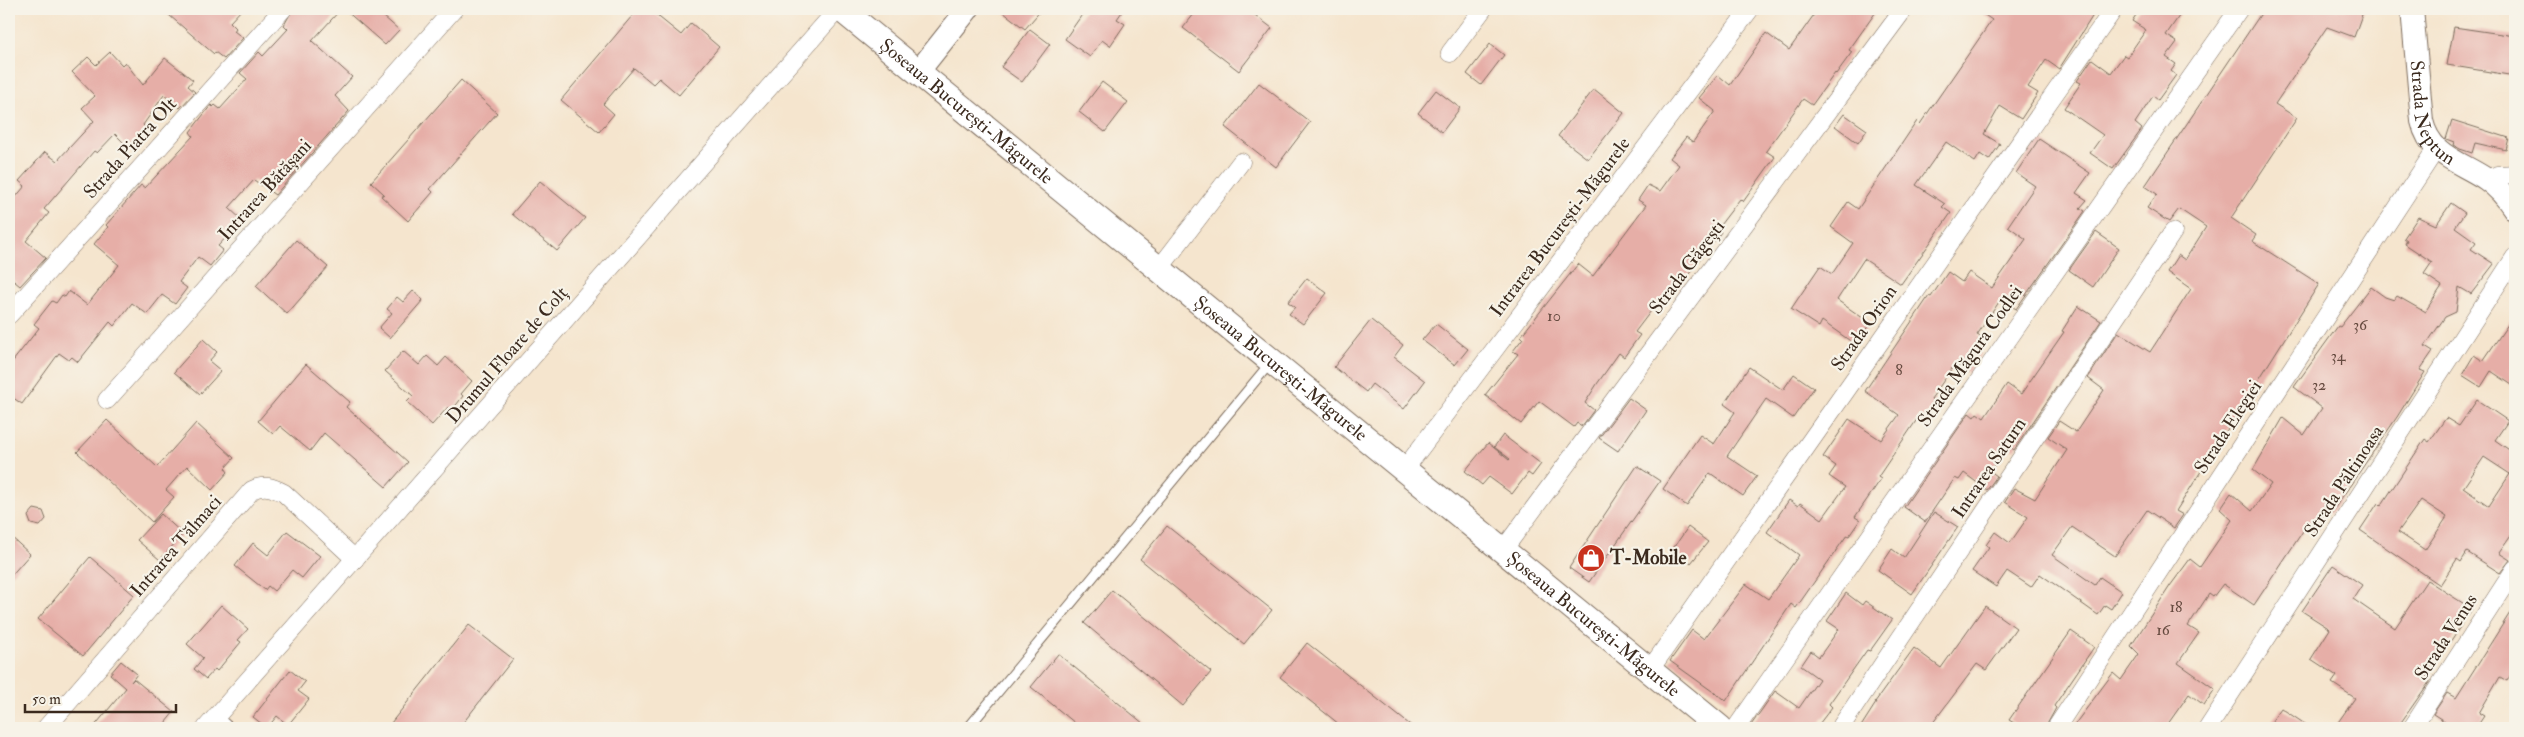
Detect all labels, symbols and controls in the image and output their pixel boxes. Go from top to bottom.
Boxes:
street label: Șoseaua București-Măgurele [875,33,1058,190]
street label: Strada Neptun [2405,59,2460,171]
street label: Strada Piatra Olt [78,92,182,204]
street label: Intrarea București-Măgurele [1485,132,1635,322]
street label: Intrarea Bătășani [213,134,317,246]
street label: Strada Găgești [1644,215,1730,319]
street label: Strada Orion [1826,280,1902,376]
street label: Strada Măgura Codlei [1912,281,2028,431]
street label: Drumul Floare de Colț [441,282,573,428]
street label: Șoseaua București-Măgurele [1189,290,1372,447]
house number: 10 [1547,306,1561,326]
house number: 36 [2353,315,2368,335]
house number: 34 [2331,346,2347,366]
house number: 8 [1895,360,1903,380]
house number: 32 [2312,375,2326,395]
street label: Strada Elegiei [2189,376,2267,478]
street label: Intrarea Saturn [1946,413,2032,523]
street label: Strada Păltinoasa [2299,420,2389,541]
street label: Intrarea Tălmaci [125,490,227,602]
shop icon: T-Mobile [1576,543,1606,573]
street label: Șoseaua București-Măgurele [1502,546,1685,703]
place label: T-Mobile [1609,546,1686,570]
street label: Strada Venus [2409,589,2483,685]
house number: 18 [2169,597,2183,617]
house number: 16 [2156,620,2171,640]
scale bar [25,682,176,714]
text: 50 m [32,690,61,709]

